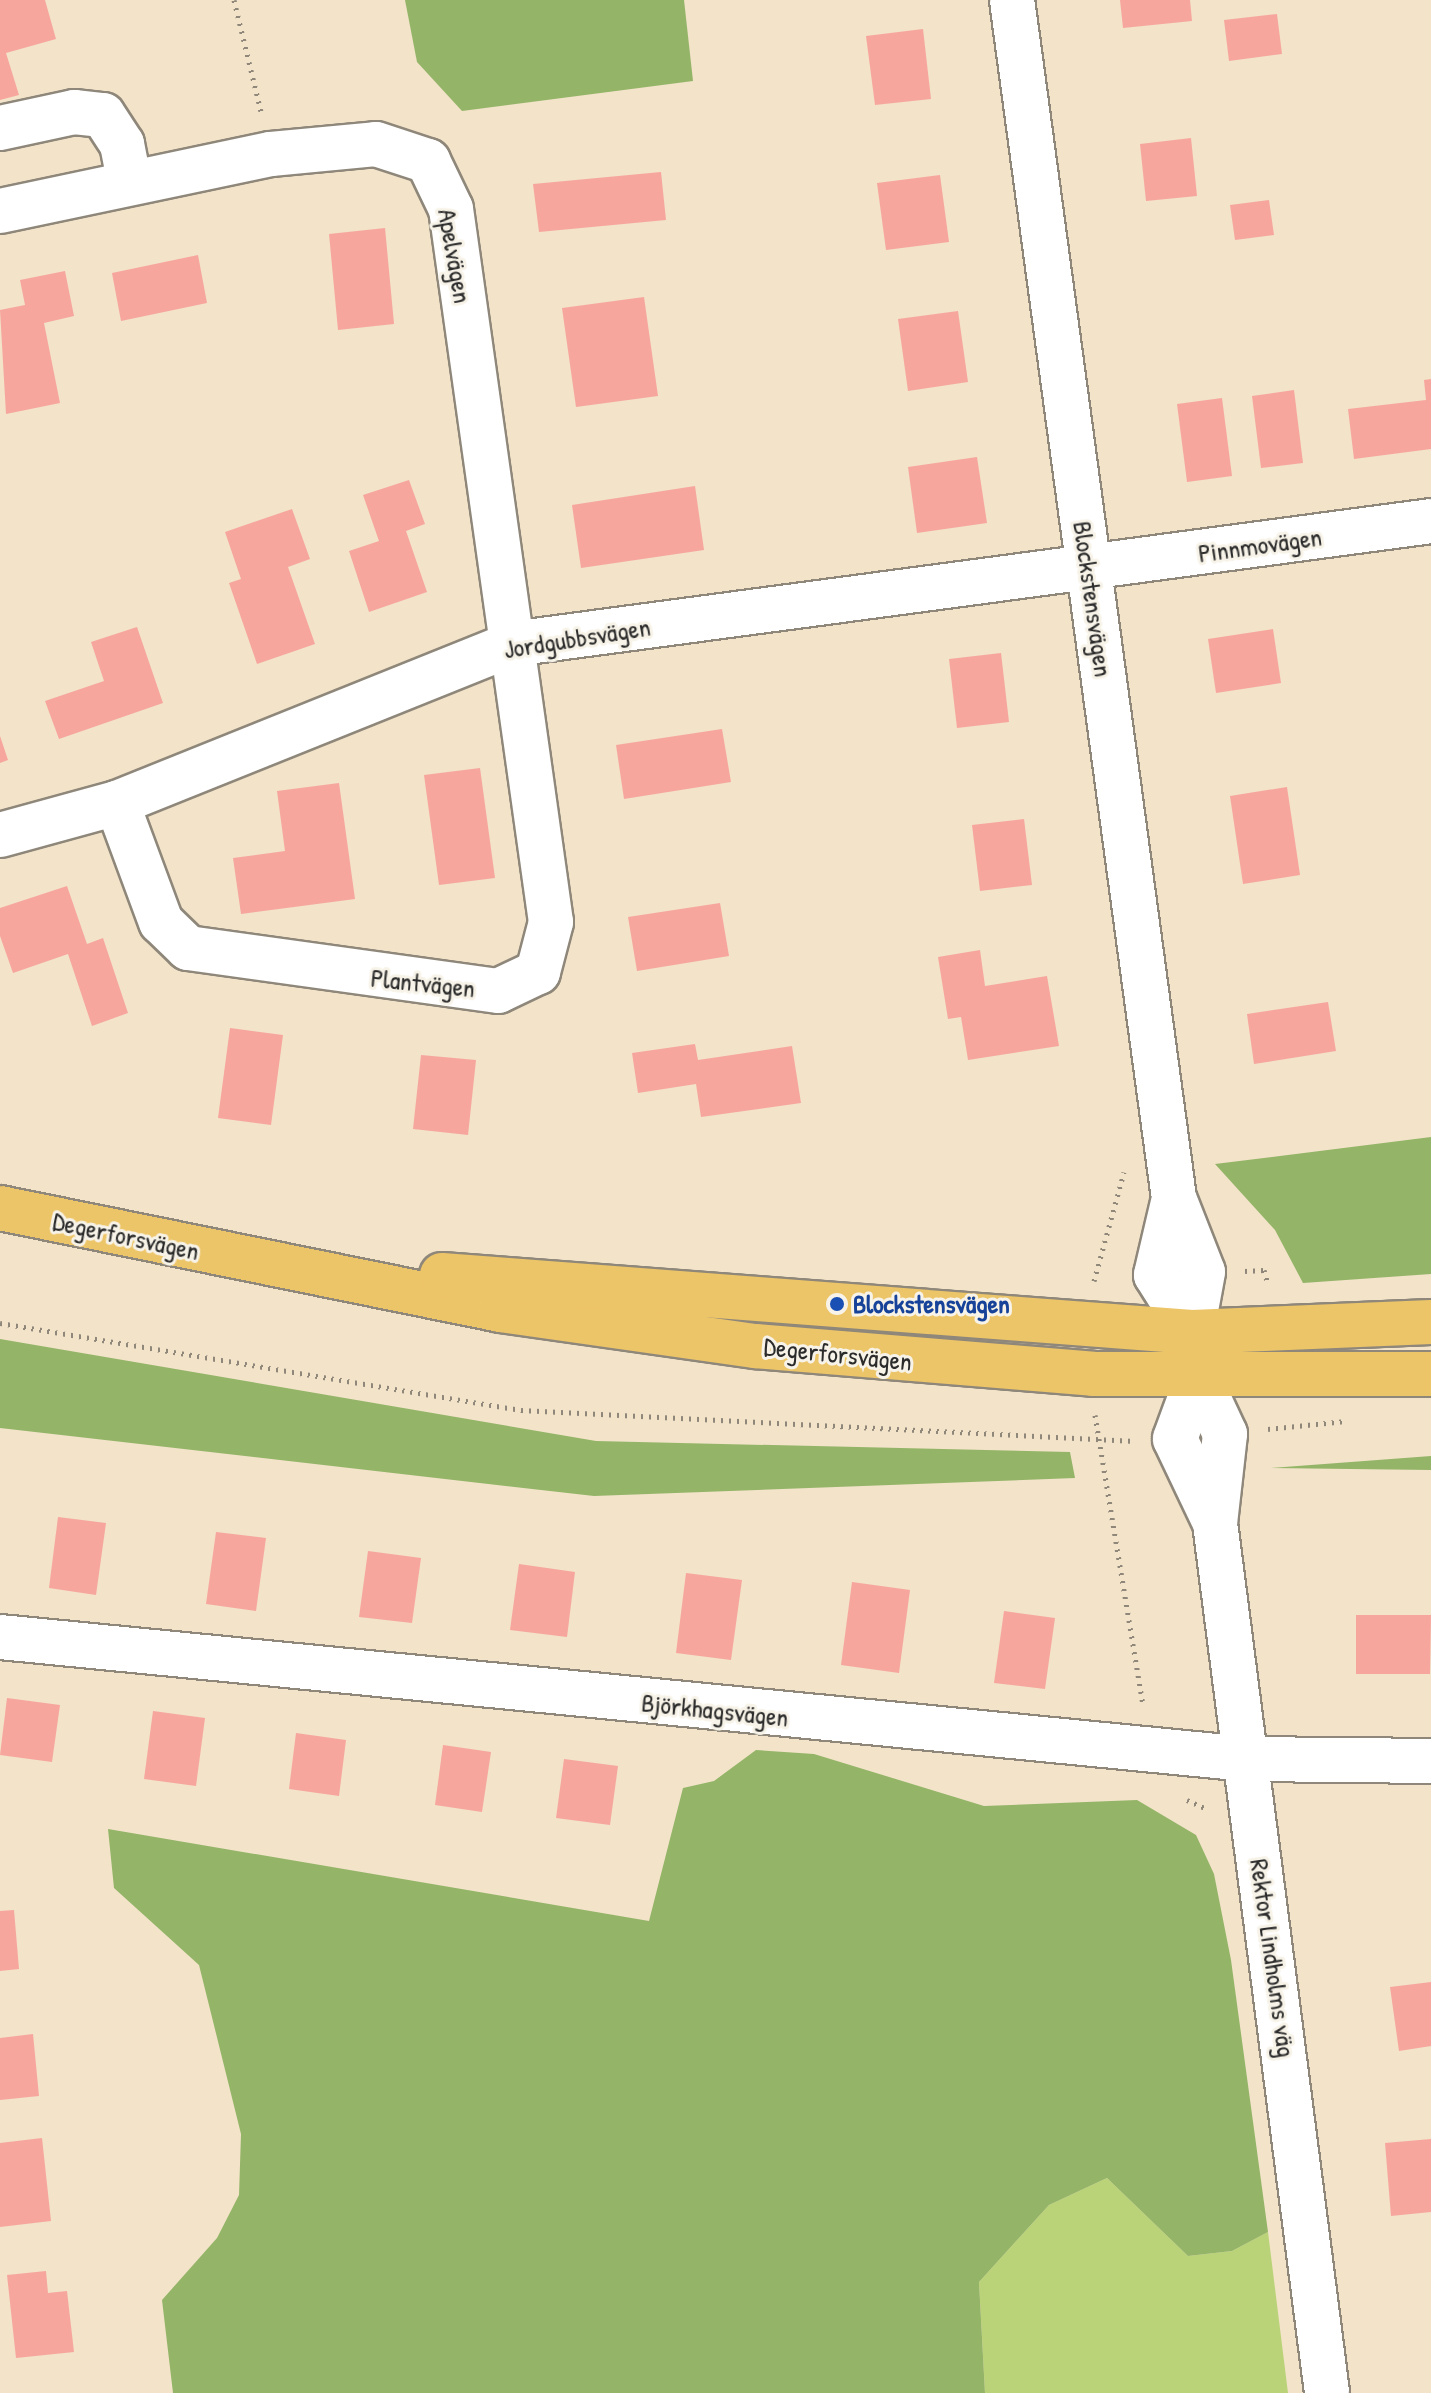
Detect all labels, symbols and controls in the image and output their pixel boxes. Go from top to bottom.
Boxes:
street label: Apelvägen [431,206,479,306]
street label: Blockstensvägen [1067,519,1119,679]
street label: Pinnmovägen [1196,521,1324,569]
street label: Jordgubbsvägen [502,611,652,665]
street label: Plantvägen [369,962,477,1004]
street label: Degerforsvägen [50,1205,202,1267]
place label: Blockstensvägen [853,1288,1010,1320]
marker: Blockstensvägen [828,1295,846,1313]
street label: Degerforsvägen [762,1331,914,1377]
street label: Björkhagsvägen [640,1687,790,1733]
street label: Rektor Lindholms väg [1244,1857,1302,2059]

